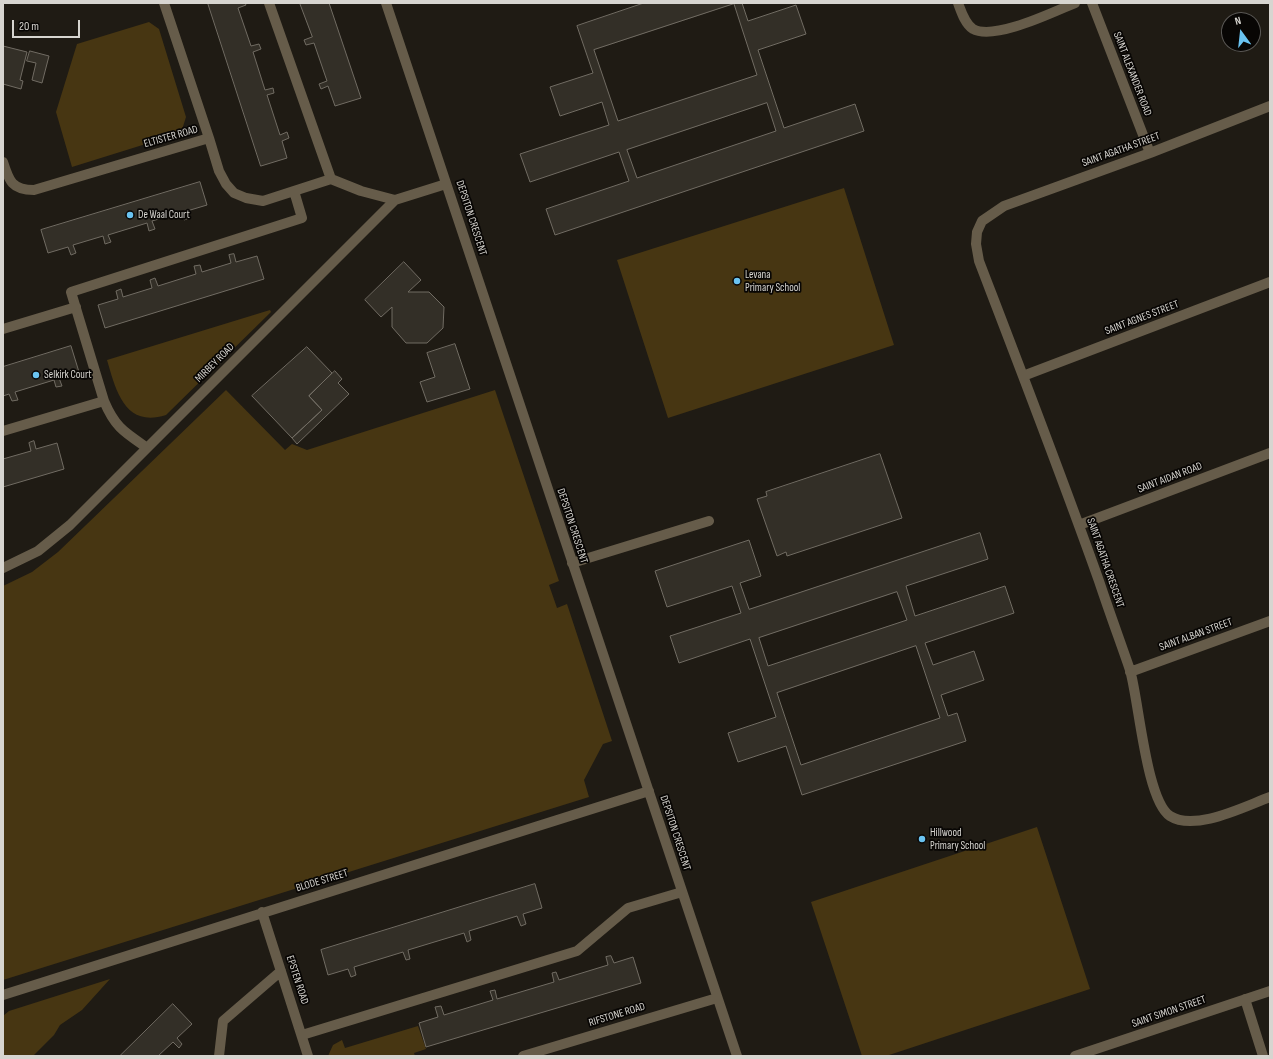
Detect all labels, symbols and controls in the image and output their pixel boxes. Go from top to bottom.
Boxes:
scale bar [14,12,82,38]
north arrow [1221,12,1261,52]
text: N [1234,14,1243,28]
text: 20 m [19,19,39,34]
street label: SAINT ALEXANDER ROAD [1110,30,1154,118]
street label: ELTISTER ROAD [142,123,200,151]
street label: SAINT AGATHA STREET [1080,130,1162,170]
street label: DEPSITON CRESCENT [453,179,489,257]
place label: De Waal Court [138,208,190,222]
marker: De Waal Court [125,210,135,220]
place label: Levana Primary School [745,268,800,294]
marker: Levana Primary School [732,276,742,286]
street label: SAINT AGNES STREET [1103,298,1181,338]
street label: MIRBEY ROAD [193,341,237,385]
place label: Selkirk Court [44,368,92,382]
marker: Selkirk Court [31,370,41,380]
street label: SAINT AIDAN ROAD [1136,460,1204,496]
street label: DEPSITON CRESCENT [554,487,590,565]
street label: SAINT AGATHA CRESCENT [1083,516,1127,610]
street label: SAINT ALBAN STREET [1158,616,1234,654]
street label: DEPSITON CRESCENT [657,794,693,872]
place label: Hillwood Primary School [930,826,985,852]
marker: Hillwood Primary School [917,834,927,844]
street label: BLODE STREET [294,867,350,895]
street label: EPSTEN ROAD [283,954,311,1006]
street label: SAINT SIMON STREET [1130,993,1208,1031]
street label: RIFSTONE ROAD [587,1000,647,1030]

